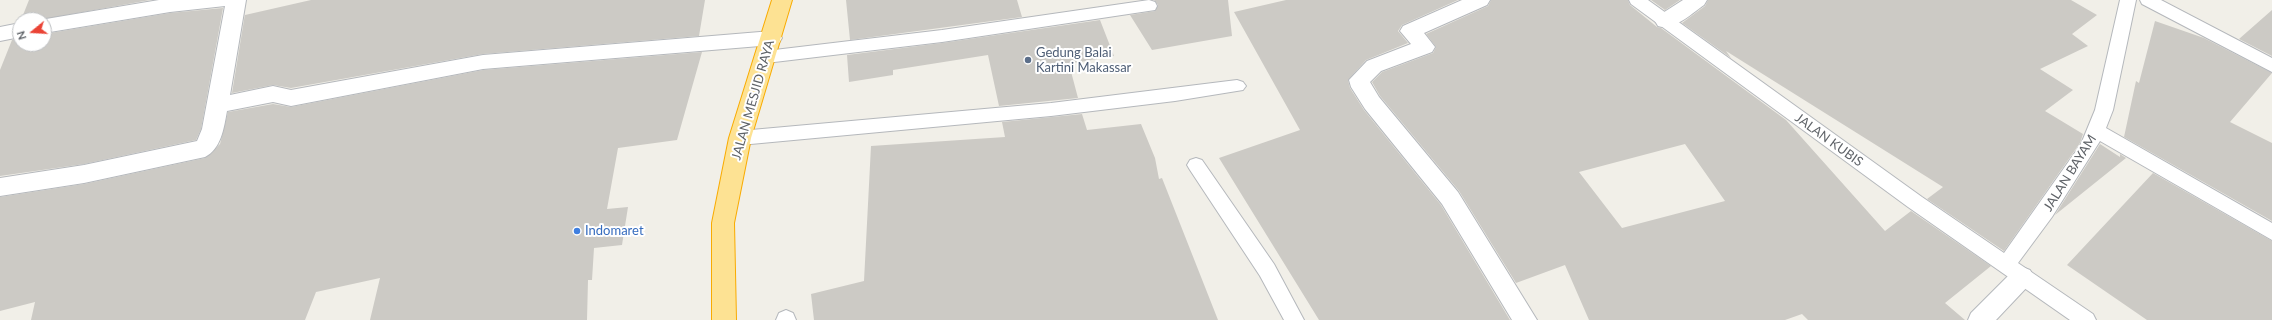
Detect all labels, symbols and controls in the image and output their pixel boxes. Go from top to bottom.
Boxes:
north arrow [12,12,52,52]
text: N [14,30,29,42]
street label: JALAN MESJID RAYA [728,38,778,162]
place label: Gedung Balai Kartini Makassar [1036,45,1131,76]
marker: Gedung Balai Kartini Makassar [1023,55,1033,65]
street label: JALAN KUBIS [1792,110,1866,170]
street label: JALAN BAYAM [2040,132,2100,214]
place label: Indomaret [585,223,644,239]
marker: Indomaret [572,226,582,236]

